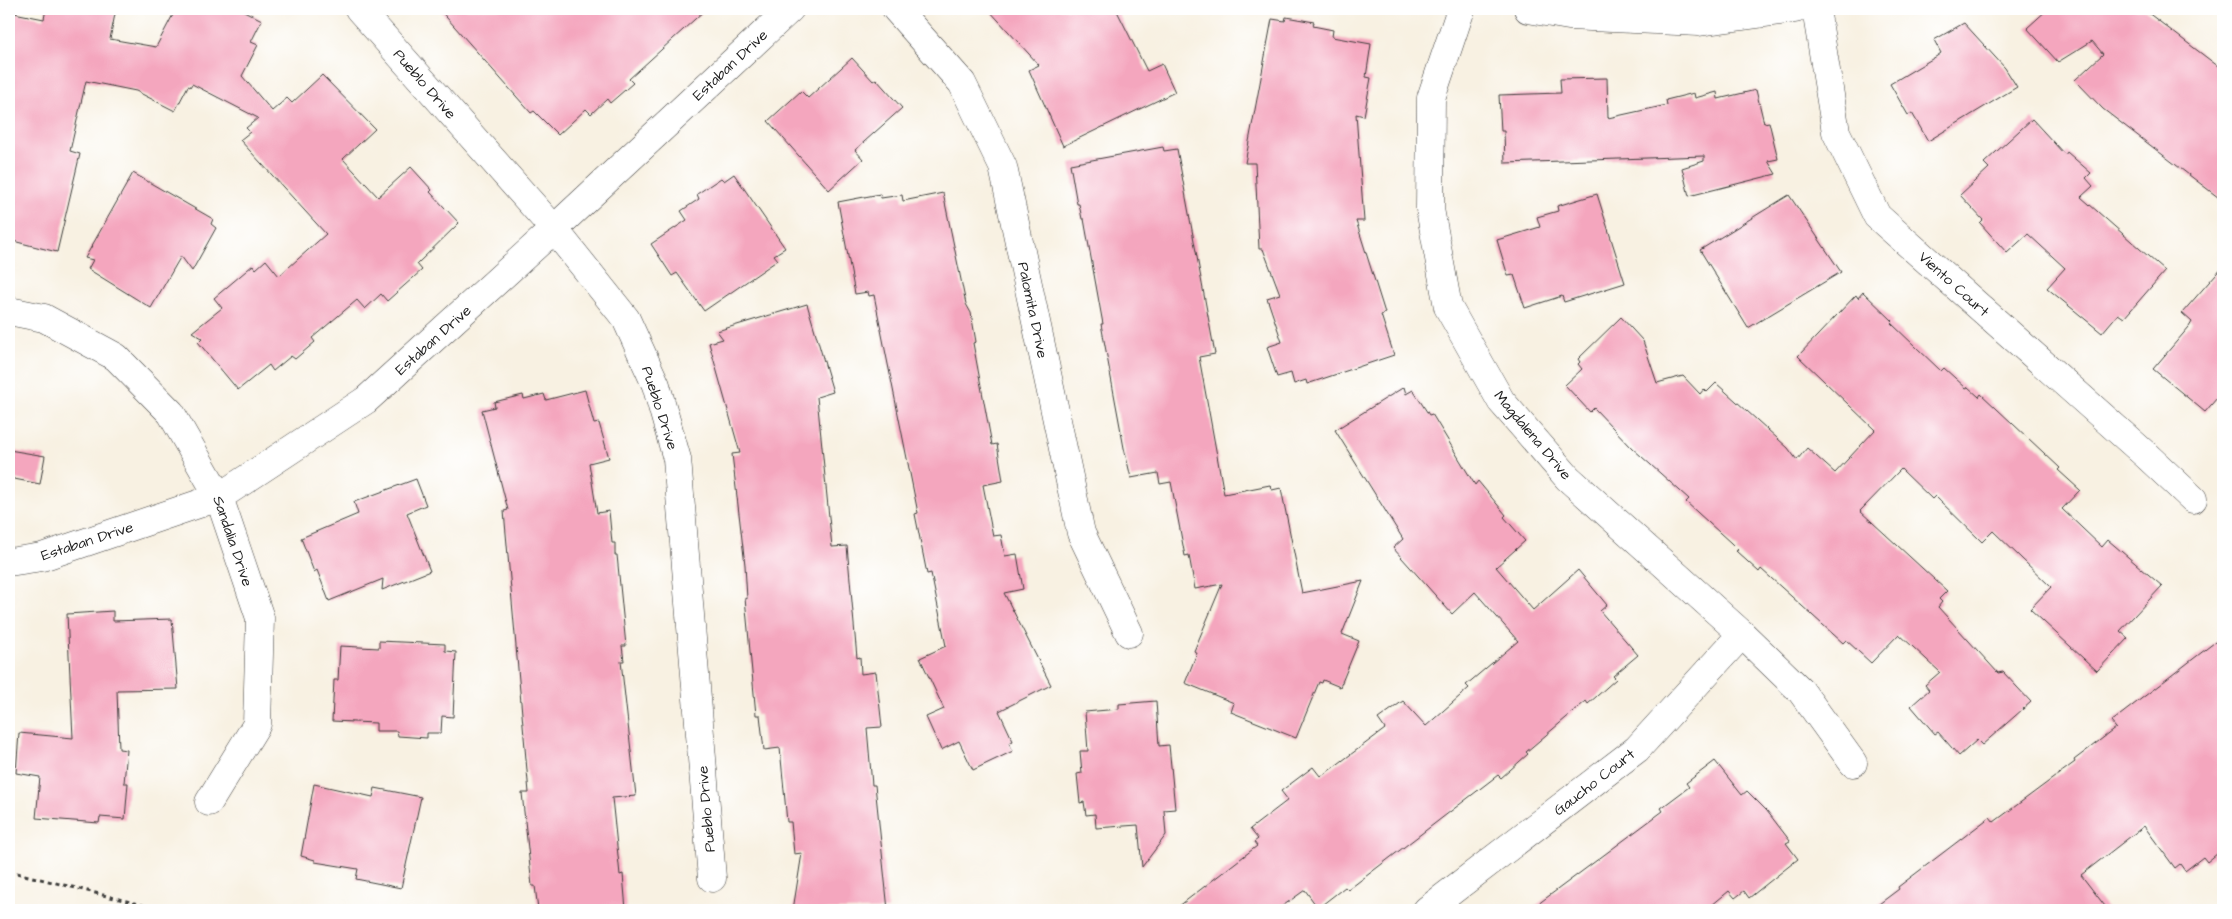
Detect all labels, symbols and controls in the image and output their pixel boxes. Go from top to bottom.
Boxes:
street label: Estaban Drive [688,25,773,106]
street label: Pueblo Drive [388,45,461,124]
street label: Viento Court [1914,247,1994,322]
street label: Palomita Drive [1012,260,1053,360]
street label: Estaban Drive [391,301,476,380]
street label: Pueblo Drive [636,364,683,453]
street label: Magdalena Drive [1488,386,1576,485]
street label: Sandalia Drive [207,493,258,589]
street label: Estaban Drive [38,517,136,566]
street label: Gaucho Court [1549,744,1639,821]
street label: Pueblo Drive [692,765,721,853]

